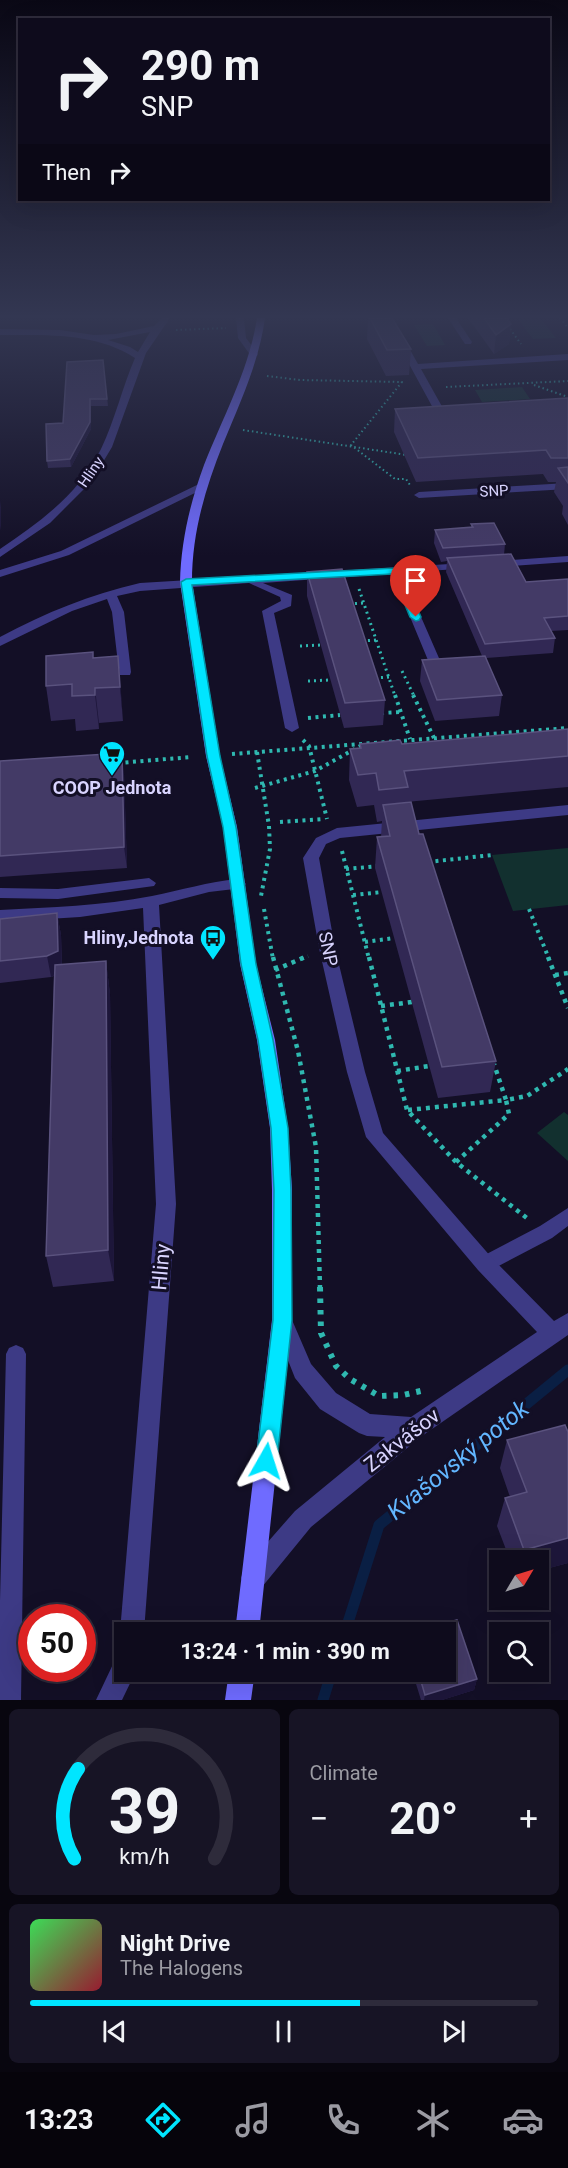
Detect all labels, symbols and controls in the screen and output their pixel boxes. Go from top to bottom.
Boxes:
text: 290 m [141,41,260,90]
icon: right [42,42,120,120]
text: SNP [141,91,193,123]
icon: right [103,156,136,189]
text: Then [42,160,91,185]
street label: Hliny [74,453,108,491]
street label: SNP [479,481,509,501]
pin [390,555,441,617]
icon: arrive [399,564,432,597]
supermarket icon: COOP Jednota [97,739,127,777]
place label: COOP Jednota [53,777,172,798]
bus stop icon: Hliny,Jednota [198,923,228,961]
place label: Hliny,Jednota [84,927,194,948]
street label: SNP [315,930,342,968]
street label: Hliny [147,1243,175,1291]
water label: Kvašovský potok [382,1394,535,1526]
street label: Zakvášov [360,1403,444,1477]
position arrow [234,1429,298,1493]
north arrow [489,1550,549,1610]
map controls [489,1550,549,1682]
speed limit sign: 50 [18,1604,96,1682]
button: search [489,1622,549,1682]
text: 13:24 · 1 min · 390 m [180,1639,390,1664]
text: Climate [310,1761,378,1785]
text: 39 [108,1775,180,1848]
text: 20° [389,1792,458,1845]
text: − [310,1799,328,1838]
text: + [519,1799,538,1838]
text: km/h [119,1844,169,1869]
text: Night Drive [120,1931,230,1956]
text: The Halogens [120,1956,243,1980]
icon: previous [98,2015,131,2048]
icon: pause [267,2015,300,2048]
icon: next [437,2015,470,2048]
icon: directions [142,2099,184,2141]
icon: music [232,2099,274,2141]
icon: phone [322,2099,364,2141]
icon: climate [412,2099,454,2141]
icon: car [502,2099,544,2141]
text: 13:23 [24,2104,94,2136]

